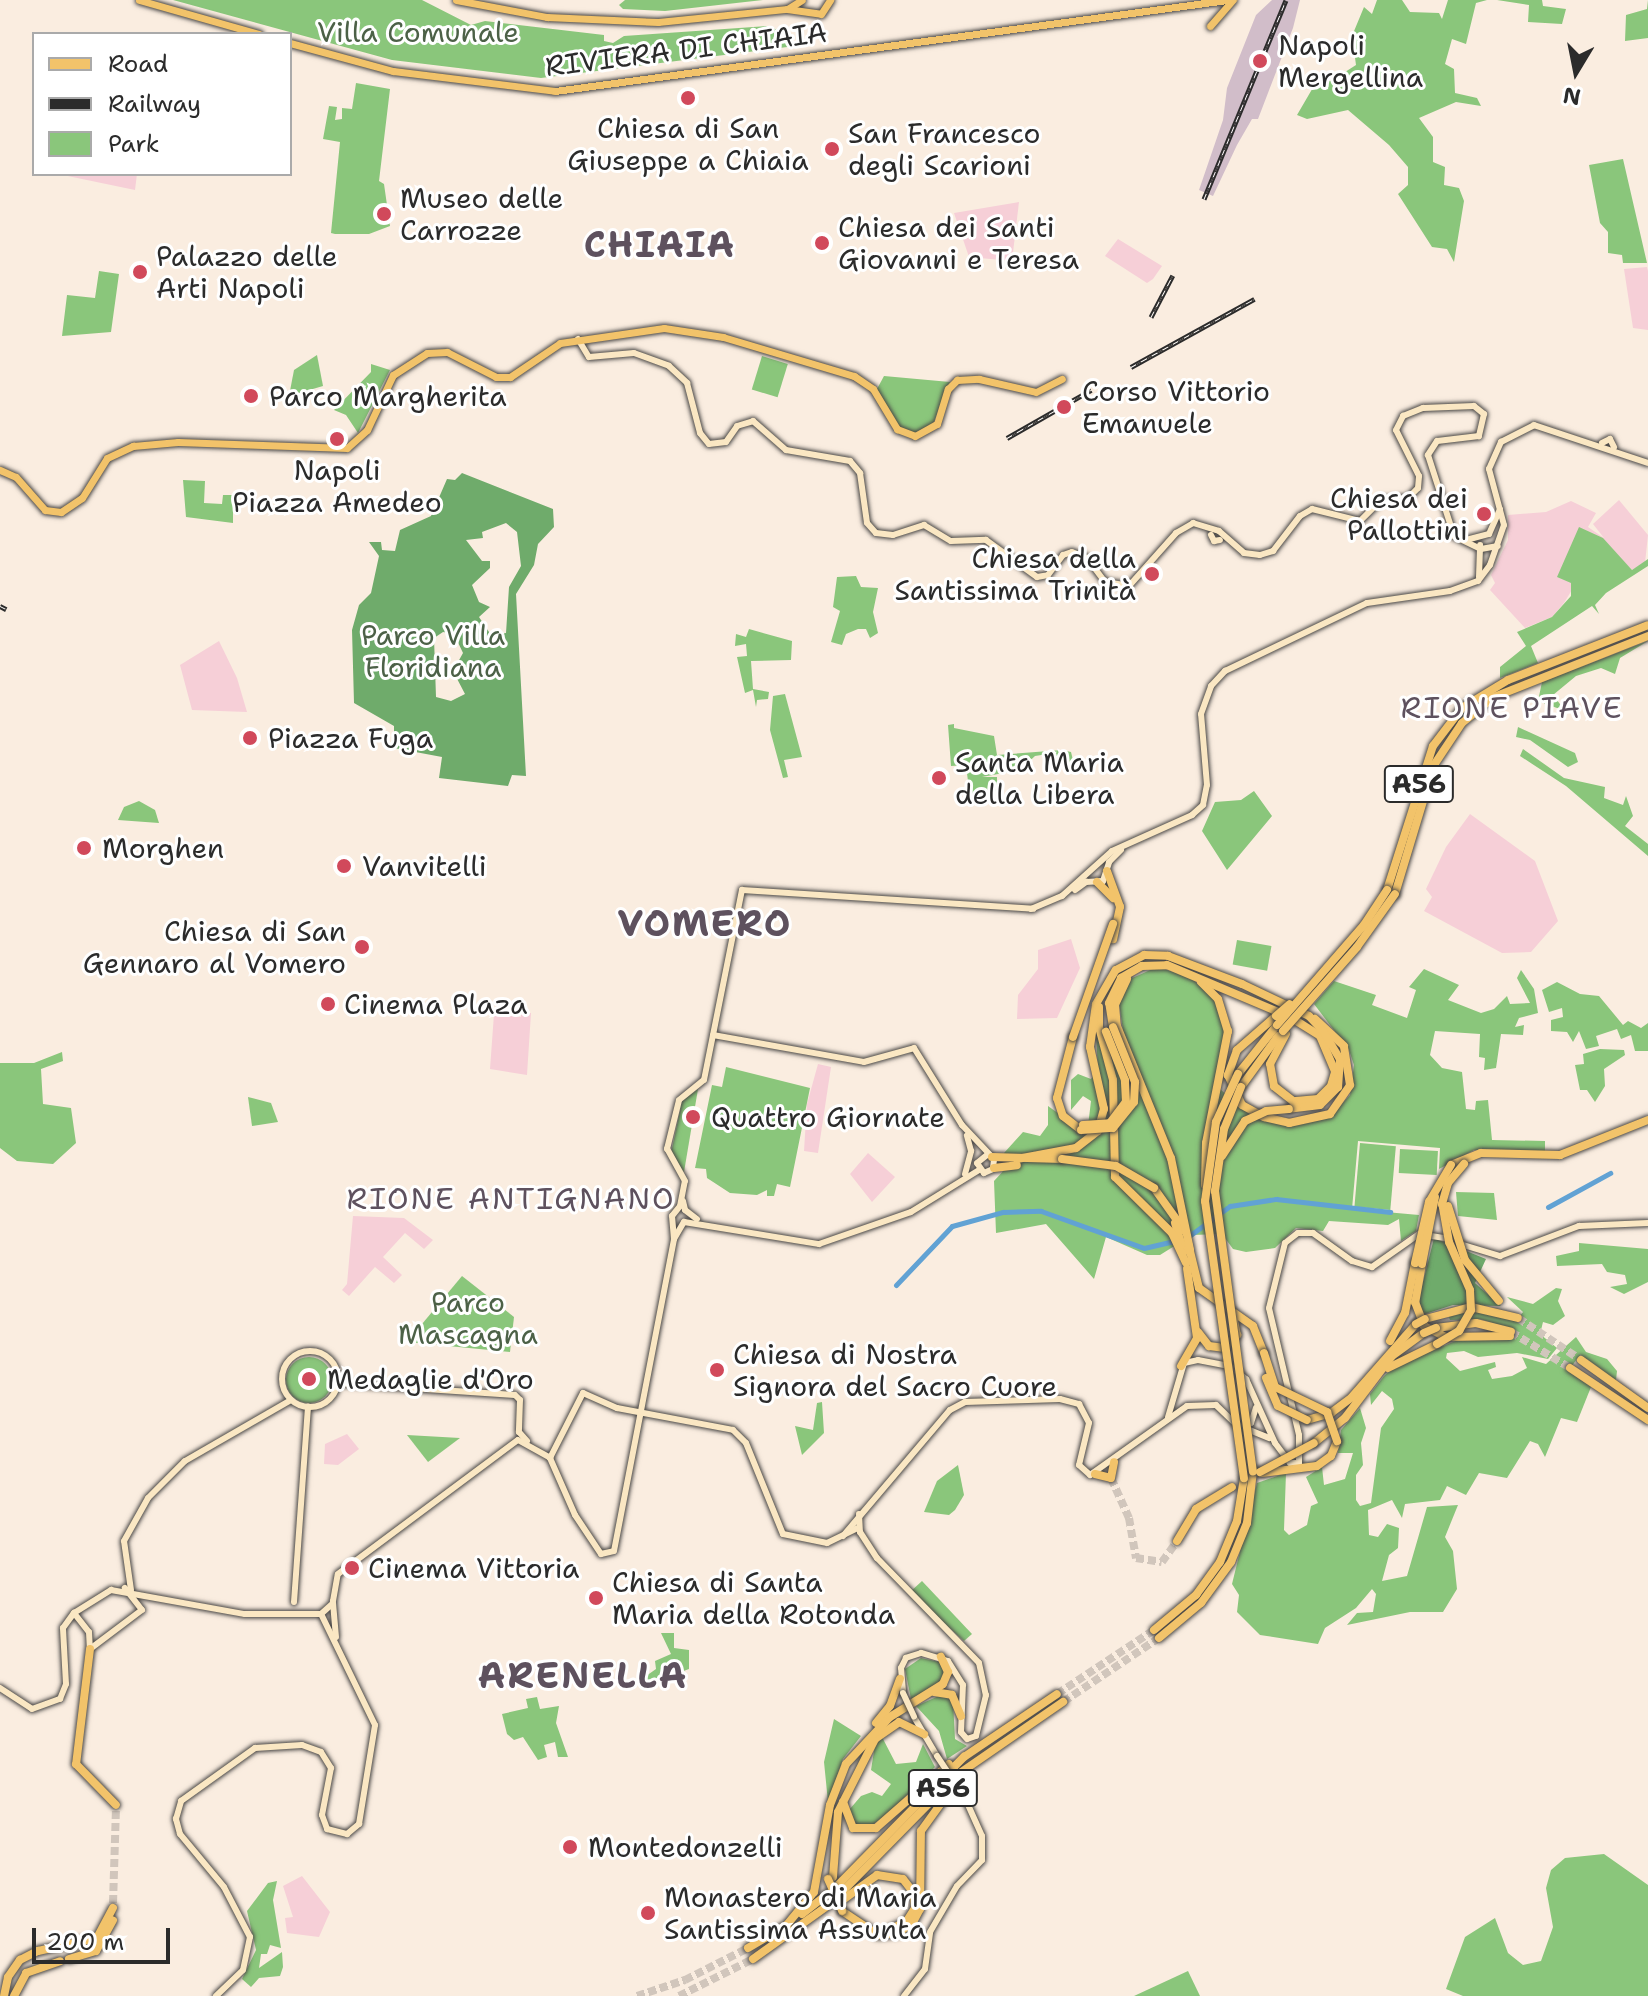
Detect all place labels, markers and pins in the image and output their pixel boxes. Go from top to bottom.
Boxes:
place label: Napoli Mergellina [1278,28,1423,94]
marker: Napoli Mergellina [1249,50,1271,72]
marker: Chiesa di San Giuseppe a Chiaia [679,89,697,107]
place label: Chiesa di San Giuseppe a Chiaia [567,111,809,177]
place label: San Francesco degli Scarioni [848,116,1040,182]
marker: San Francesco degli Scarioni [823,140,841,158]
place label: Museo delle Carrozze [400,181,563,247]
marker: Museo delle Carrozze [375,205,393,223]
place label: Chiesa dei Santi Giovanni e Teresa [838,210,1079,276]
marker: Chiesa dei Santi Giovanni e Teresa [813,234,831,252]
place label: Palazzo delle Arti Napoli [156,239,338,305]
marker: Palazzo delle Arti Napoli [131,263,149,281]
place label: Corso Vittorio Emanuele [1082,374,1270,440]
place label: Parco Margherita [269,379,507,413]
marker: Parco Margherita [240,385,262,407]
marker: Corso Vittorio Emanuele [1053,396,1075,418]
marker: Napoli Piazza Amedeo [326,428,348,450]
place label: Napoli Piazza Amedeo [232,453,442,519]
place label: Chiesa dei Pallottini [1330,481,1468,547]
marker: Chiesa dei Pallottini [1475,505,1493,523]
place label: Chiesa della Santissima Trinità [894,541,1136,607]
marker: Chiesa della Santissima Trinità [1143,565,1161,583]
place label: Piazza Fuga [268,721,433,755]
marker: Piazza Fuga [239,727,261,749]
place label: Santa Maria della Libera [955,745,1124,811]
marker: Santa Maria della Libera [930,769,948,787]
place label: Morghen [102,831,224,865]
marker: Morghen [73,837,95,859]
place label: Vanvitelli [362,849,487,883]
marker: Vanvitelli [333,855,355,877]
place label: Chiesa di San Gennaro al Vomero [83,914,346,980]
marker: Chiesa di San Gennaro al Vomero [353,938,371,956]
place label: Cinema Plaza [344,987,528,1021]
marker: Cinema Plaza [319,995,337,1013]
place label: Quattro Giornate [711,1100,945,1134]
marker: Quattro Giornate [682,1106,704,1128]
place label: Chiesa di Nostra Signora del Sacro Cuore [733,1337,1057,1403]
marker: Chiesa di Nostra Signora del Sacro Cuore [708,1361,726,1379]
place label: Medaglie d'Oro [327,1362,534,1396]
marker: Medaglie d'Oro [298,1368,320,1390]
place label: Cinema Vittoria [368,1551,580,1585]
marker: Cinema Vittoria [343,1559,361,1577]
place label: Chiesa di Santa Maria della Rotonda [612,1565,895,1631]
marker: Chiesa di Santa Maria della Rotonda [587,1589,605,1607]
place label: Montedonzelli [588,1830,783,1864]
marker: Montedonzelli [559,1836,581,1858]
place label: Monastero di Maria Santissima Assunta [664,1880,936,1946]
marker: Monastero di Maria Santissima Assunta [639,1904,657,1922]

